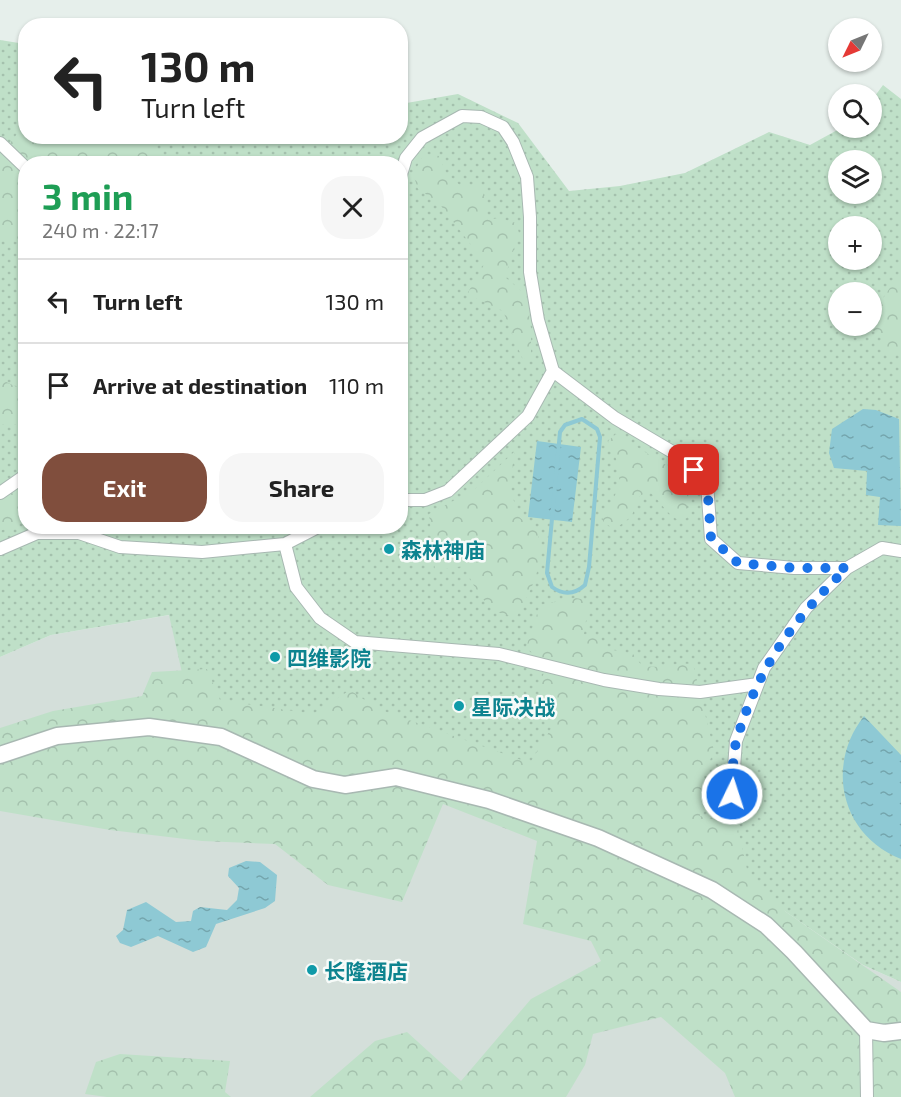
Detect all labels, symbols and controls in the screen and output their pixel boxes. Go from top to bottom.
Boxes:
north arrow [828,18,882,72]
map controls [828,18,882,336]
text: 130 m [141,40,256,90]
icon: left [42,42,120,120]
button: search [828,84,882,138]
text: Turn left [141,91,245,123]
button: layers [828,150,882,204]
text: 3 min [42,174,133,217]
button: close [321,176,384,239]
button: + [828,216,882,270]
text: 240 m · 22:17 [42,218,159,242]
button: − [828,282,882,336]
icon: left [42,285,75,318]
text: Turn left [93,288,182,314]
text: 130 m [326,288,384,314]
icon: arrive [42,369,75,402]
text: Arrive at destination [93,372,307,398]
text: 110 m [329,372,384,398]
pin [668,444,719,495]
button: Exit [42,453,207,522]
button: Share [219,453,384,522]
icon: arrive [677,453,710,486]
place label: 森林神庙 [401,537,485,562]
marker: 森林神庙 [382,542,396,556]
place label: 四维影院 [287,645,371,670]
marker: 四维影院 [268,650,282,664]
place label: 星际决战 [471,694,555,719]
marker: 星际决战 [452,699,466,713]
position arrow [700,762,764,826]
place label: 长隆酒店 [324,958,408,983]
marker: 长隆酒店 [305,963,319,977]

